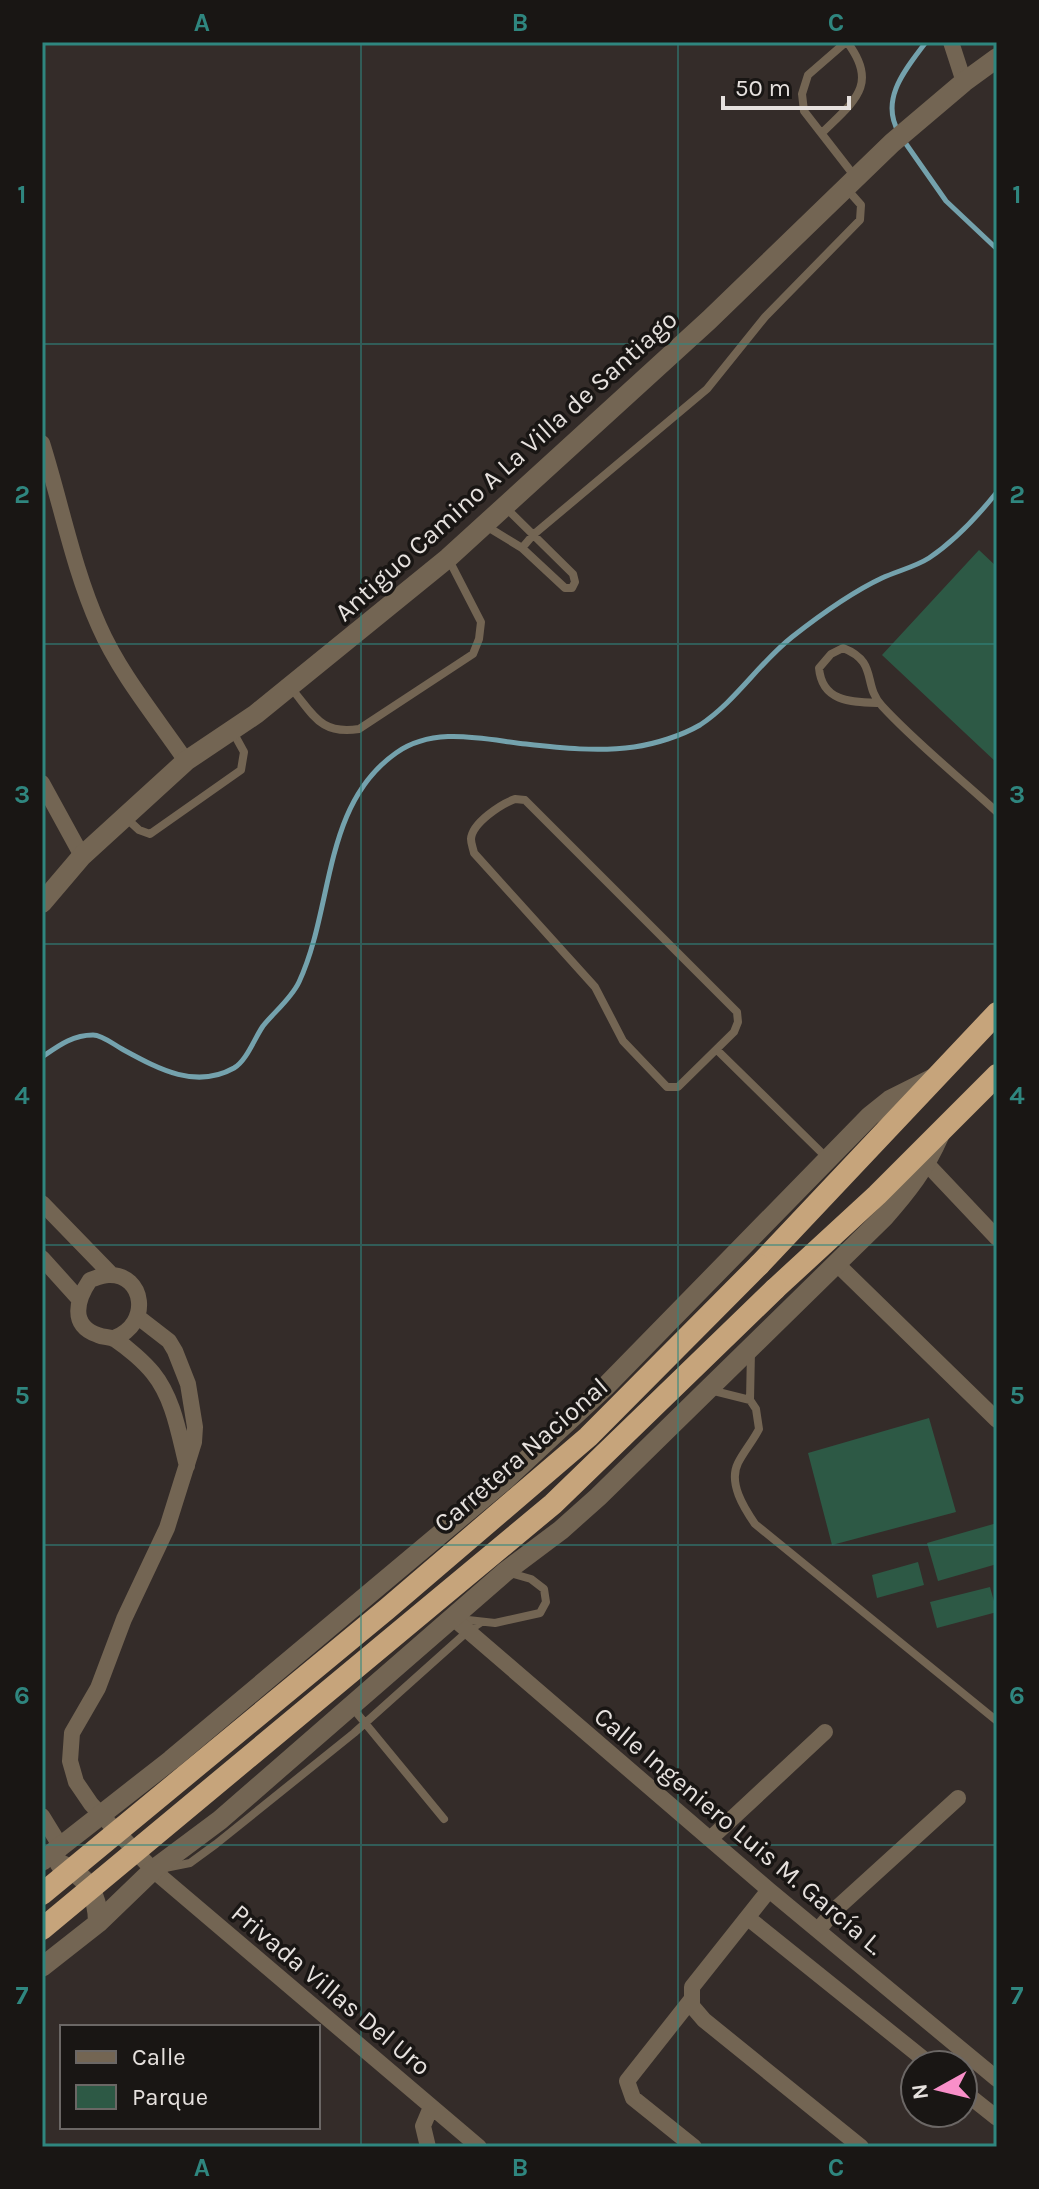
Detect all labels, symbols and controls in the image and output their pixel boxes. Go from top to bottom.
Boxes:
text: A [194,7,210,38]
text: B [512,7,528,38]
text: C [828,7,844,38]
scale bar [723,60,849,110]
text: 50 m [735,74,791,102]
text: 1 [17,179,27,210]
text: 1 [1012,179,1022,210]
street label: Antiguo Camino A La Villa de Santiago [328,304,684,628]
text: 2 [14,479,30,510]
text: 2 [1009,479,1025,510]
text: 3 [14,779,30,810]
text: 3 [1009,779,1025,810]
text: 4 [14,1080,30,1111]
text: 4 [1009,1080,1025,1111]
street label: Carretera Nacional [428,1371,614,1539]
text: 5 [14,1380,30,1411]
text: 5 [1009,1380,1025,1411]
text: 6 [14,1680,30,1711]
text: 6 [1009,1680,1025,1711]
street label: Calle Ingeniero Luis M. García L. [588,1700,890,1962]
street label: Privada Villas Del Uro [225,1898,437,2082]
text: 7 [16,1980,29,2011]
text: 7 [1011,1980,1024,2011]
legend [60,2025,320,2129]
text: Calle [132,2043,186,2071]
north arrow [899,2049,979,2129]
text: N [906,2082,934,2101]
text: Parque [132,2083,208,2111]
text: A [194,2152,210,2183]
text: B [512,2152,528,2183]
text: C [828,2152,844,2183]

